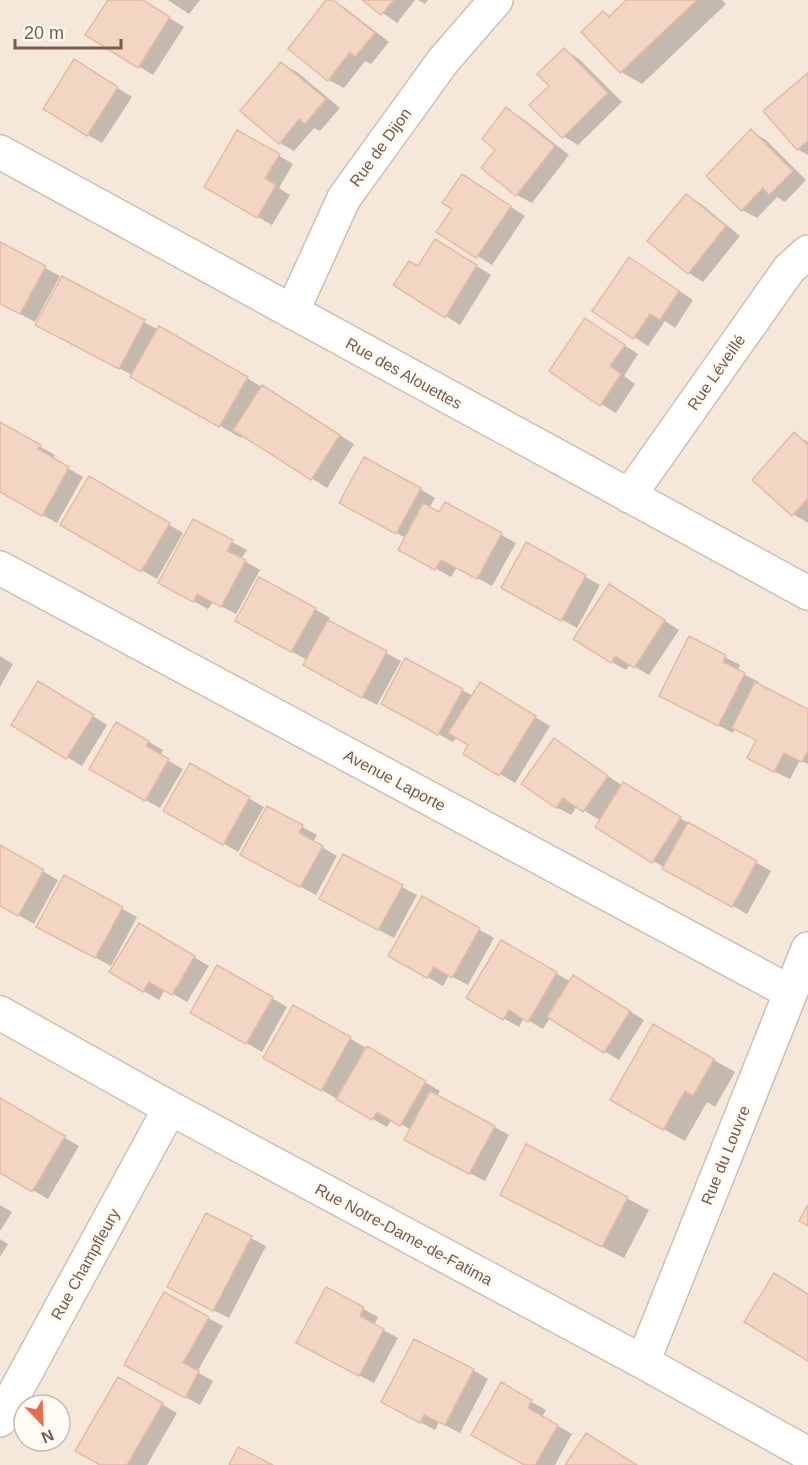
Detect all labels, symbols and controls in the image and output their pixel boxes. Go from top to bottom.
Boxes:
scale bar [15,12,122,50]
text: 20 m [24,23,64,43]
street label: Rue de Dijon [346,105,414,190]
street label: Rue Léveillé [684,331,749,413]
street label: Rue des Alouettes [343,335,465,412]
street label: Avenue Laporte [341,746,449,814]
street label: Rue du Louvre [698,1103,753,1207]
street label: Rue Notre-Dame-de-Fatima [312,1180,495,1289]
street label: Rue Champfleury [48,1206,123,1323]
north arrow [12,1393,72,1453]
text: N [39,1426,56,1446]

